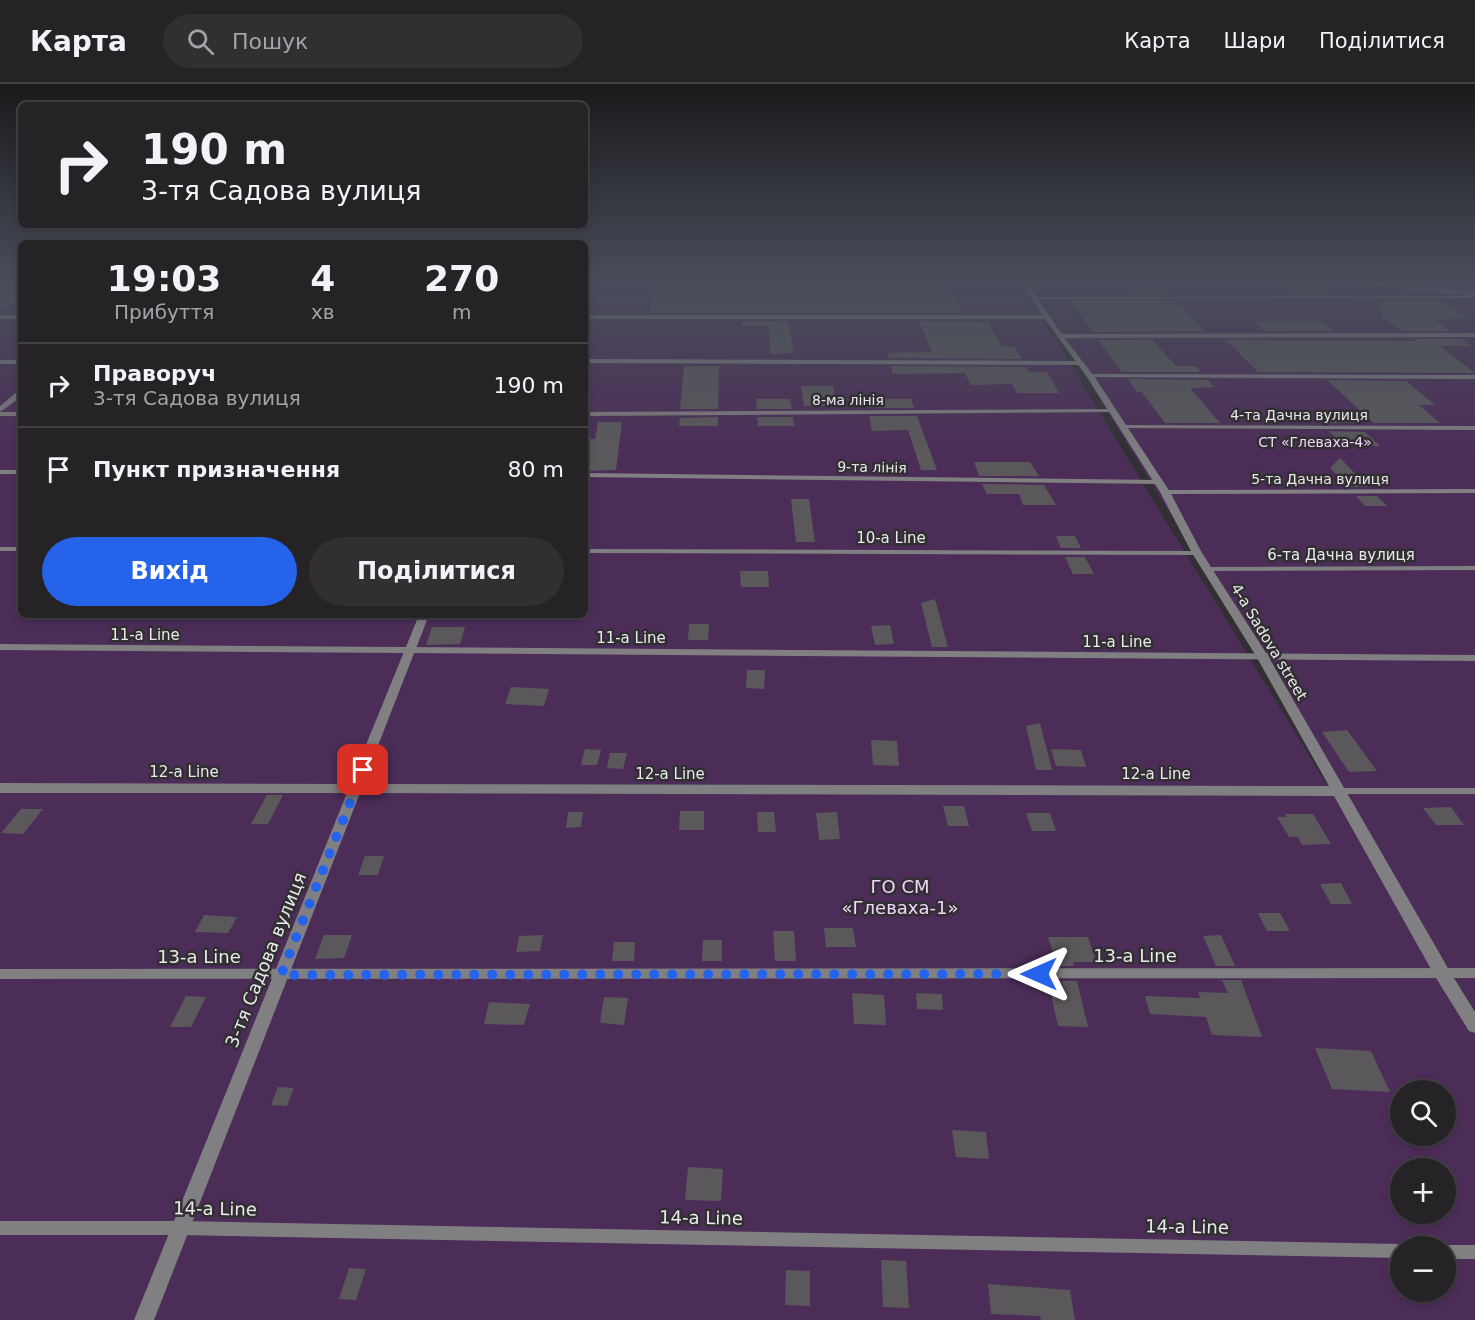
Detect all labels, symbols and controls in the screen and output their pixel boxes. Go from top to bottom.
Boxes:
search box [163,14,583,68]
text: Карта [30,25,127,58]
icon: search [184,25,217,58]
text: Пошук [232,29,308,54]
text: Карта [1124,29,1191,53]
text: Шари [1224,29,1286,53]
text: Поділитися [1319,29,1445,53]
text: 190 m [141,125,287,174]
icon: right [42,126,120,204]
text: 3-тя Садова вулиця [141,175,421,206]
text: 19:03 [107,258,221,299]
text: 4 [310,258,335,299]
text: 270 [424,258,499,299]
text: Прибуття [114,300,214,324]
text: хв [311,300,335,324]
text: m [452,300,471,324]
text: Праворуч [93,361,216,386]
icon: right [42,369,75,402]
text: 190 m [494,373,564,398]
text: 3-тя Садова вулиця [93,386,301,410]
street label: 8-ма лінія [812,392,884,408]
street label: 4-та Дачна вулиця [1230,407,1368,423]
park label: СТ «Глеваха-4» [1258,434,1372,450]
icon: arrive [42,453,75,486]
text: Пункт призначення [93,457,340,482]
text: 80 m [508,457,564,482]
street label: 9-та лінія [837,458,907,476]
street label: 5-та Дачна вулиця [1251,471,1389,487]
street label: 10-a Line [856,529,926,547]
button: Вихід [42,537,297,606]
button: Поділитися [309,537,564,606]
street label: 6-та Дачна вулиця [1267,546,1415,564]
street label: 4-a Sadova street [1227,580,1311,704]
street label: 11-a Line [110,626,180,644]
street label: 11-a Line [596,629,666,647]
street label: 11-a Line [1082,633,1152,651]
pin [337,744,388,795]
icon: arrive [346,753,379,786]
street label: 12-a Line [149,763,219,781]
street label: 12-a Line [635,765,705,783]
street label: 12-a Line [1121,765,1191,783]
street label: 3-тя Садова вулиця [221,869,310,1050]
park label: ГО СМ «Глеваха-1» [842,876,958,918]
position arrow [1007,942,1071,1006]
street label: 13-a Line [1093,945,1177,966]
street label: 13-a Line [157,946,241,967]
map controls [1390,1080,1456,1302]
button: search [1390,1080,1456,1146]
button: + [1390,1158,1456,1224]
street label: 14-a Line [173,1197,257,1220]
street label: 14-a Line [659,1206,743,1229]
street label: 14-a Line [1145,1215,1229,1238]
button: − [1390,1236,1456,1302]

